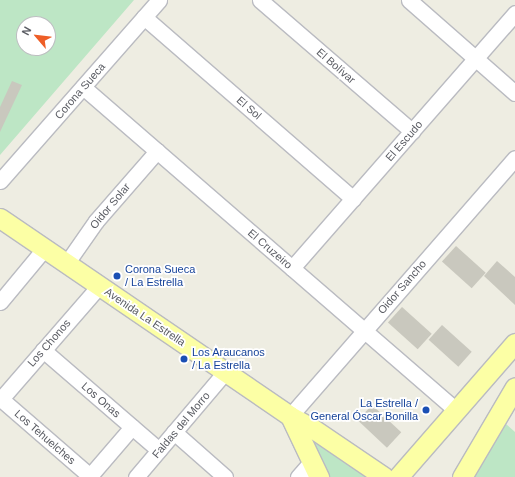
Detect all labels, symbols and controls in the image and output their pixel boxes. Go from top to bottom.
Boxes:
north arrow [16,16,56,56]
text: N [19,25,33,37]
street label: El Bolívar [314,46,358,86]
street label: Corona Sueca [52,60,108,122]
street label: El Sol [234,94,264,122]
street label: El Escudo [383,118,425,164]
street label: Oidor Solar [87,180,133,232]
street label: El Cruzeiro [245,226,295,272]
street label: Oidor Sancho [375,257,429,317]
place label: Corona Sueca / La Estrella [125,263,195,289]
marker: Corona Sueca / La Estrella [112,271,122,281]
street label: Avenida La Estrella [102,285,188,349]
street label: Los Chonos [25,317,73,369]
place label: Los Araucanos / La Estrella [192,346,265,372]
marker: Los Araucanos / La Estrella [179,354,189,364]
street label: Los Onas [79,380,123,420]
street label: Faldas del Morro [149,389,213,461]
place label: La Estrella / General Óscar Bonilla [310,397,418,423]
marker: La Estrella / General Óscar Bonilla [421,405,431,415]
street label: Los Tehuelches [12,407,78,467]

